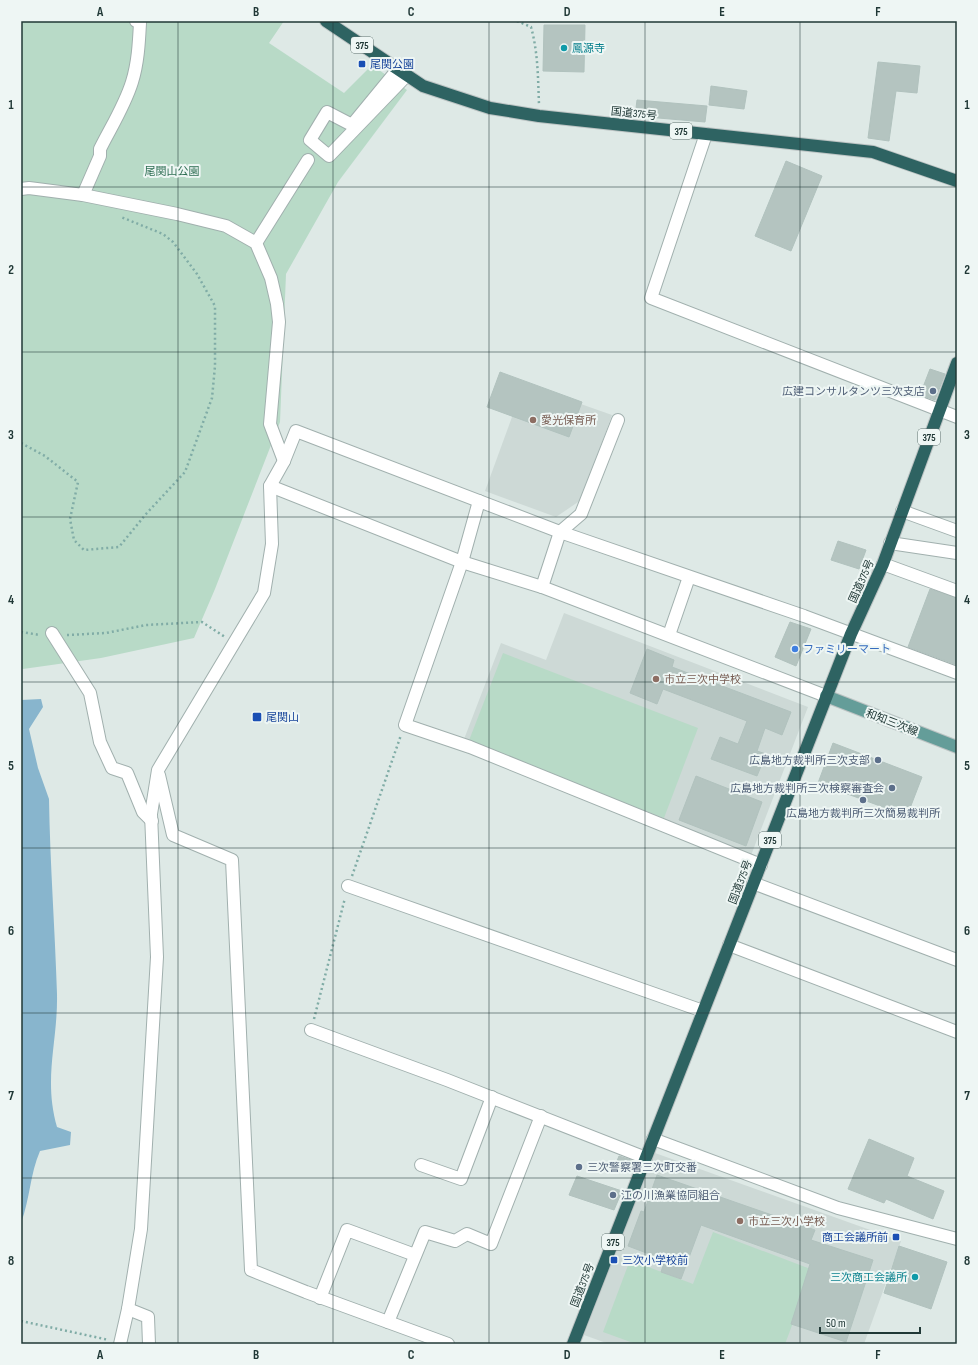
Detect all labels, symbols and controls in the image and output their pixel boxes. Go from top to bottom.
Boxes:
text: A [96,4,104,20]
text: B [253,4,259,20]
text: C [408,4,415,20]
text: D [564,4,571,20]
text: E [719,4,725,20]
text: F [875,4,881,20]
road number: 375 [351,37,373,53]
place label: 鳳源寺 [572,42,605,55]
marker: 鳳源寺 [559,43,569,53]
place label: 尾関公園 [370,58,414,71]
marker: 尾関公園 [357,59,367,69]
text: 1 [8,97,14,113]
text: 1 [964,97,970,113]
street label: 国道375号 [610,105,658,122]
road number: 375 [670,123,692,139]
park label: 尾関山公園 [145,165,200,178]
text: 2 [8,262,14,278]
text: 2 [964,262,970,278]
place label: 広建コンサルタンツ三次支店 [782,385,925,398]
marker: 広建コンサルタンツ三次支店 [928,386,938,396]
place label: 愛光保育所 [541,414,597,427]
marker: 愛光保育所 [528,415,538,425]
text: 3 [8,427,14,443]
text: 3 [964,427,970,443]
road number: 375 [918,429,940,445]
street label: 国道375号 [846,557,877,605]
text: 4 [8,592,14,608]
text: 4 [964,592,970,608]
place label: ファミリーマート [803,643,891,656]
marker: ファミリーマート [790,644,800,654]
place label: 市立三次中学校 [664,673,741,686]
marker: 市立三次中学校 [651,674,661,684]
street label: 和知三次線 [864,707,920,738]
marker: 尾関山 [251,711,263,723]
place label: 尾関山 [266,711,299,724]
place label: 広島地方裁判所三次支部 [749,754,870,767]
marker: 広島地方裁判所三次支部 [873,755,883,765]
text: 5 [8,758,14,774]
text: 5 [964,758,970,774]
place label: 広島地方裁判所三次検察審査会 [730,782,884,795]
marker: 広島地方裁判所三次検察審査会 [887,783,897,793]
marker: 広島地方裁判所三次簡易裁判所 [858,795,868,805]
place label: 広島地方裁判所三次簡易裁判所 [786,807,941,820]
road number: 375 [759,832,781,848]
street label: 国道375号 [726,858,755,906]
text: 6 [8,923,14,939]
text: 6 [964,923,970,939]
text: 7 [8,1088,14,1104]
text: 7 [964,1088,970,1104]
place label: 三次警察署三次町交番 [587,1161,697,1174]
marker: 三次警察署三次町交番 [574,1162,584,1172]
place label: 江の川漁業協同組合 [621,1189,720,1202]
marker: 江の川漁業協同組合 [608,1190,618,1200]
place label: 市立三次小学校 [748,1215,825,1228]
marker: 市立三次小学校 [735,1216,745,1226]
place label: 商工会議所前 [822,1231,888,1244]
marker: 商工会議所前 [891,1232,901,1242]
road number: 375 [602,1234,624,1250]
text: 8 [8,1253,14,1269]
text: 8 [964,1253,970,1269]
place label: 三次小学校前 [622,1254,688,1267]
marker: 三次小学校前 [609,1255,619,1265]
street label: 国道375号 [568,1261,597,1309]
place label: 三次商工会議所 [830,1271,908,1284]
marker: 三次商工会議所 [910,1272,920,1282]
scale bar [820,1309,920,1335]
text: 50 m [826,1316,846,1331]
text: A [96,1347,104,1363]
text: B [253,1347,259,1363]
text: C [408,1347,415,1363]
text: D [564,1347,571,1363]
text: E [719,1347,725,1363]
text: F [875,1347,881,1363]

